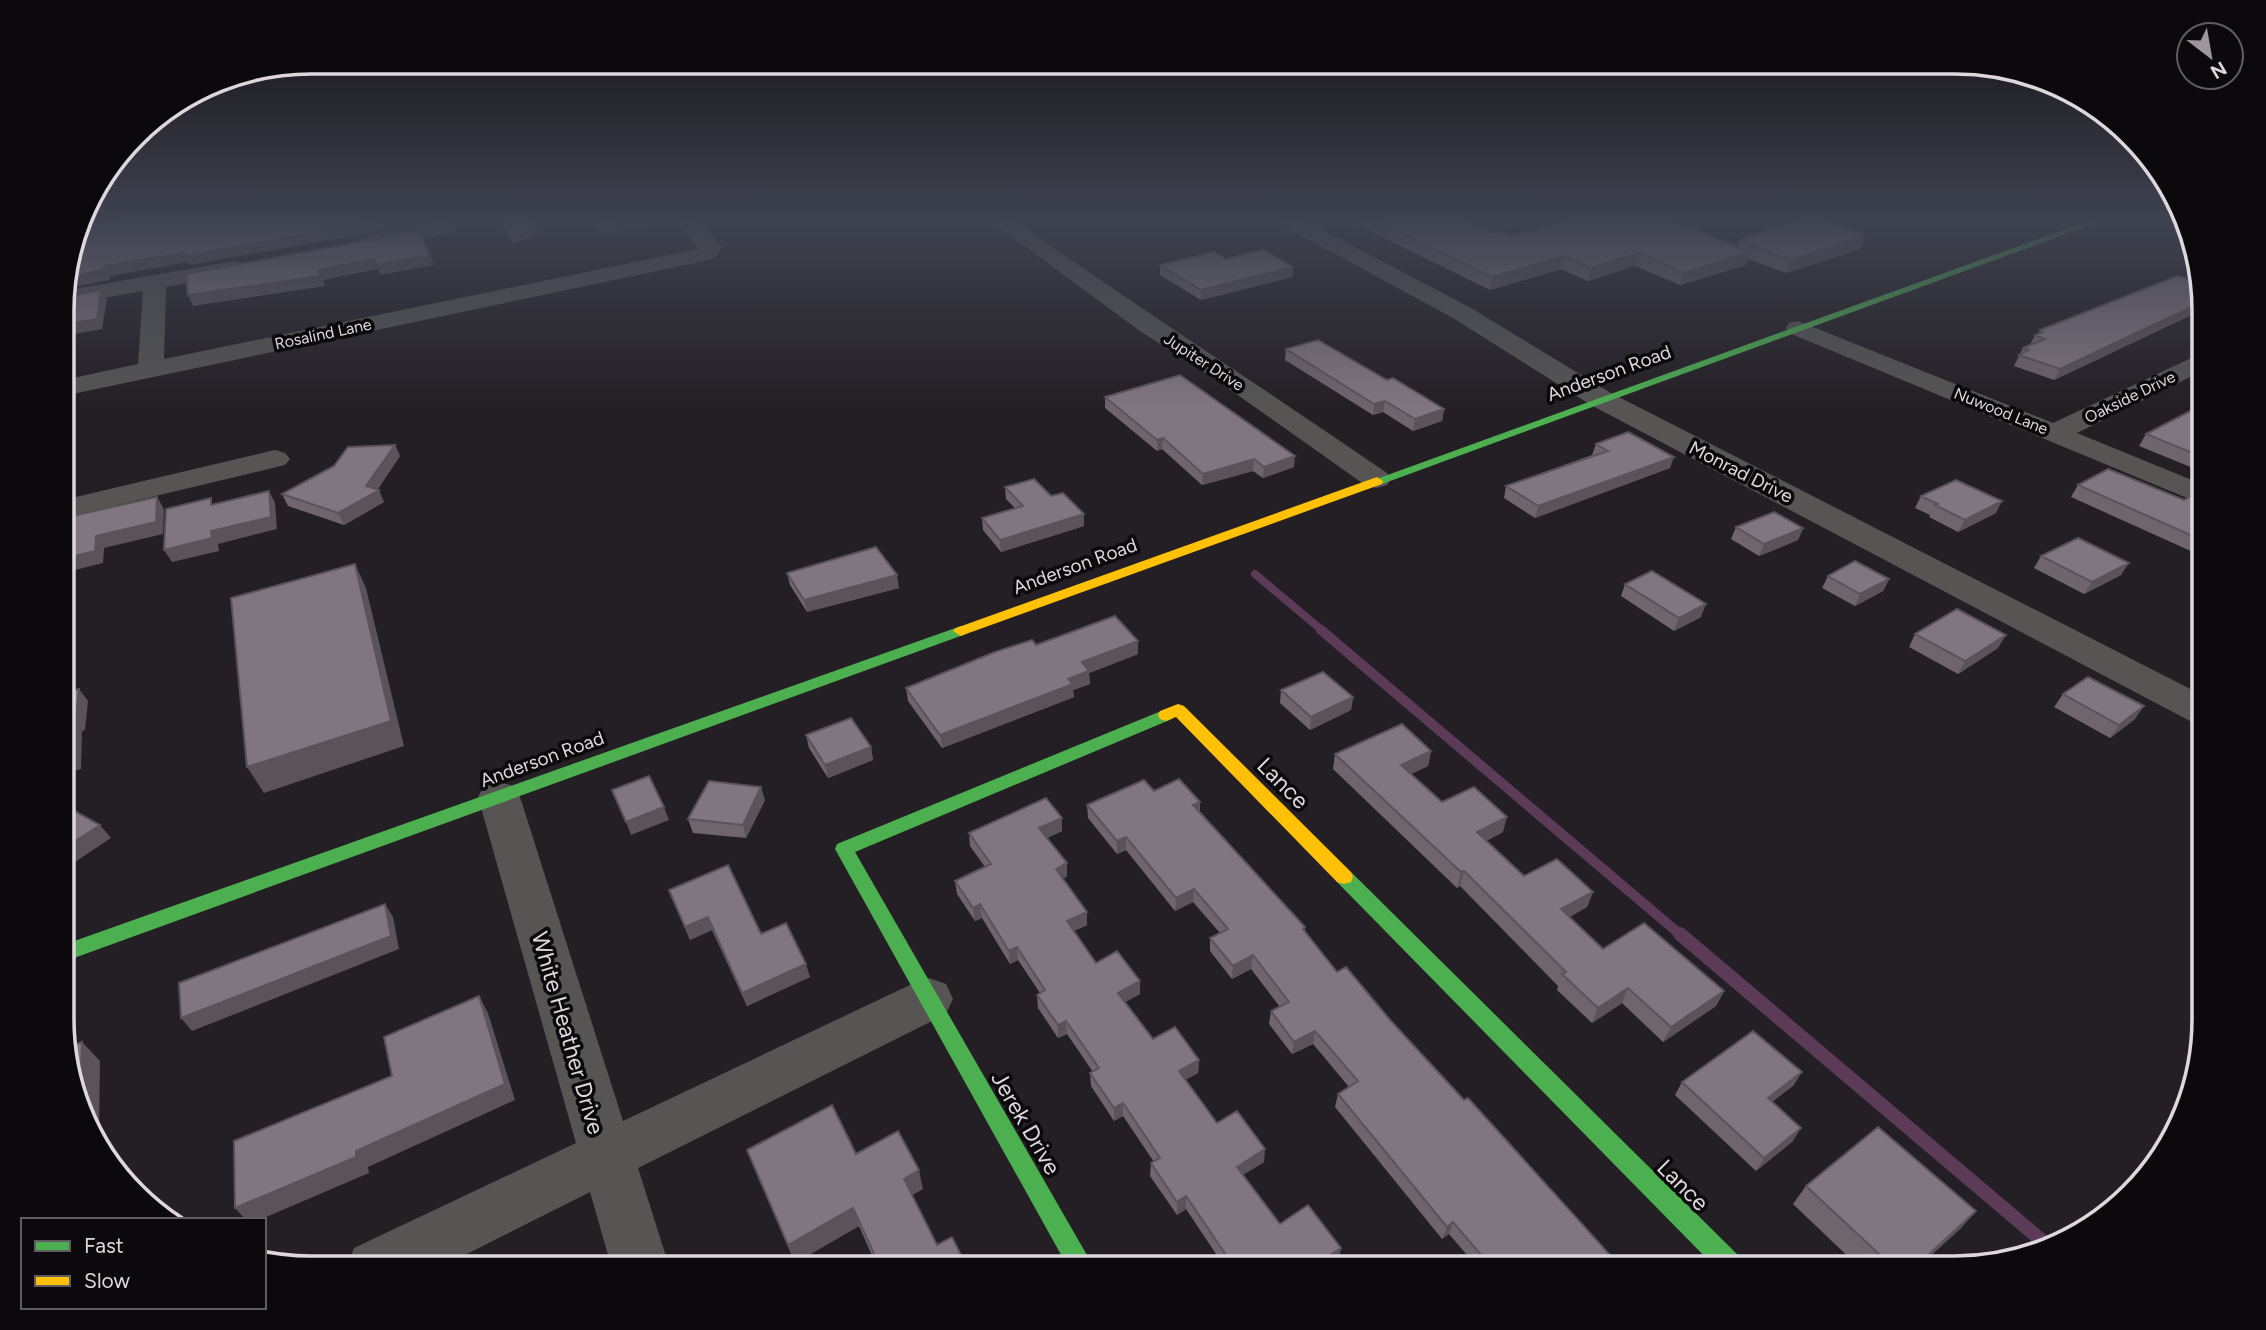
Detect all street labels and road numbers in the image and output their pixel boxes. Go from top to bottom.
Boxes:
street label: Rosalind Lane [273,314,373,354]
street label: Jupiter Drive [1160,329,1248,395]
street label: Anderson Road [1544,340,1674,406]
street label: Oakside Drive [2082,367,2179,427]
street label: Nuwood Lane [1951,384,2051,439]
street label: Monrad Drive [1685,436,1797,508]
street label: Anderson Road [1010,533,1140,599]
street label: Anderson Road [477,726,607,792]
street label: Lance [1251,751,1315,815]
street label: White Heather Drive [526,928,610,1138]
street label: Jerek Drive [985,1066,1067,1180]
street label: Lance [1651,1153,1715,1217]

